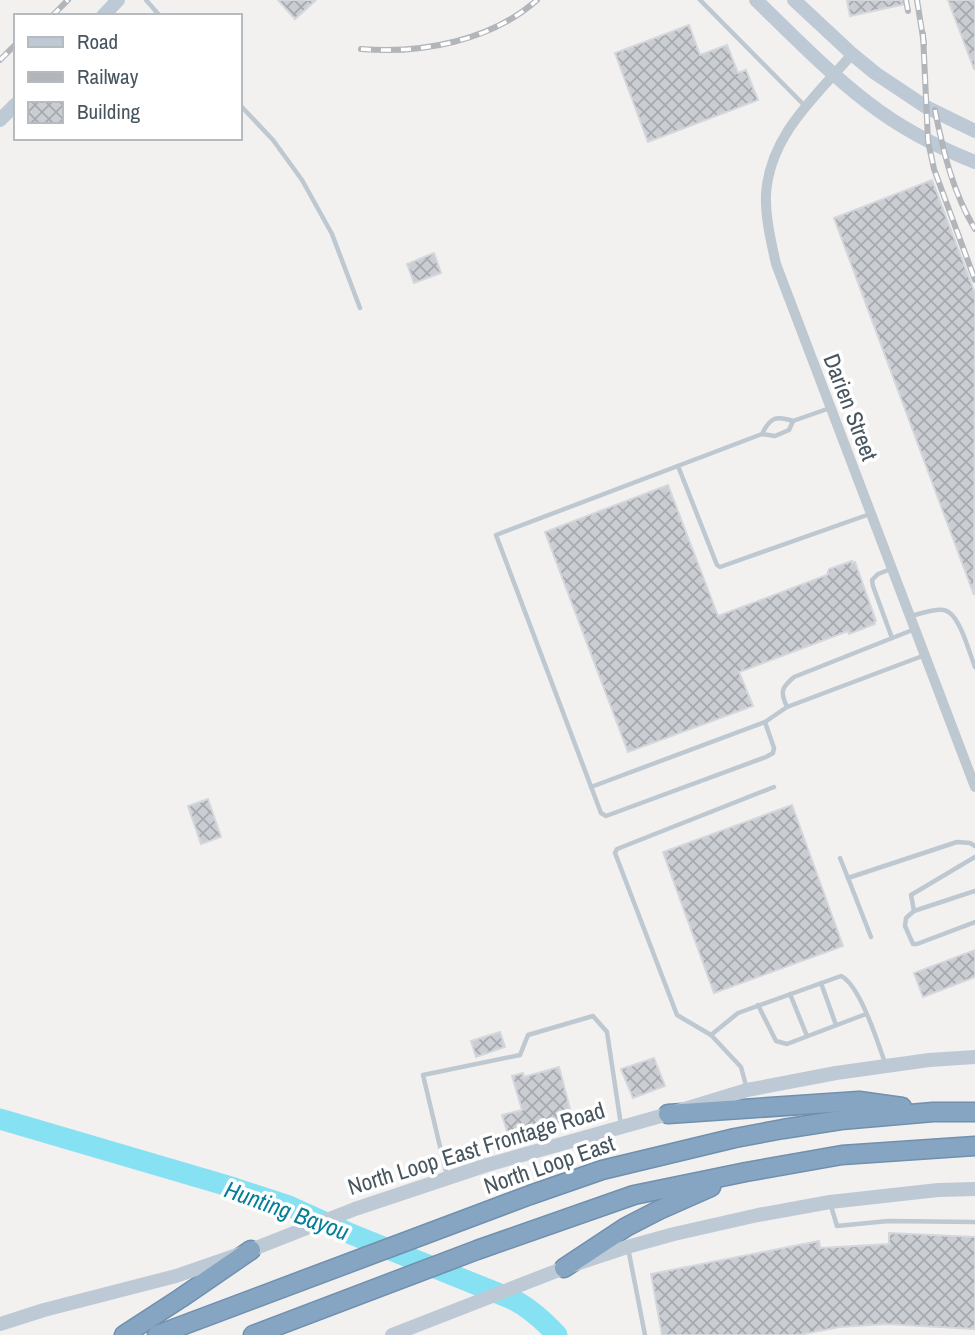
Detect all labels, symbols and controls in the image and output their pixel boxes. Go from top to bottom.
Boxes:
legend [14,14,242,140]
text: Road [77,27,118,56]
text: Railway [77,62,139,91]
text: Building [77,97,141,126]
street label: Darien Street [816,349,886,465]
street label: North Loop East Frontage Road [344,1096,608,1200]
street label: North Loop East [480,1129,618,1199]
water label: Hunting Bayou [220,1173,354,1247]

